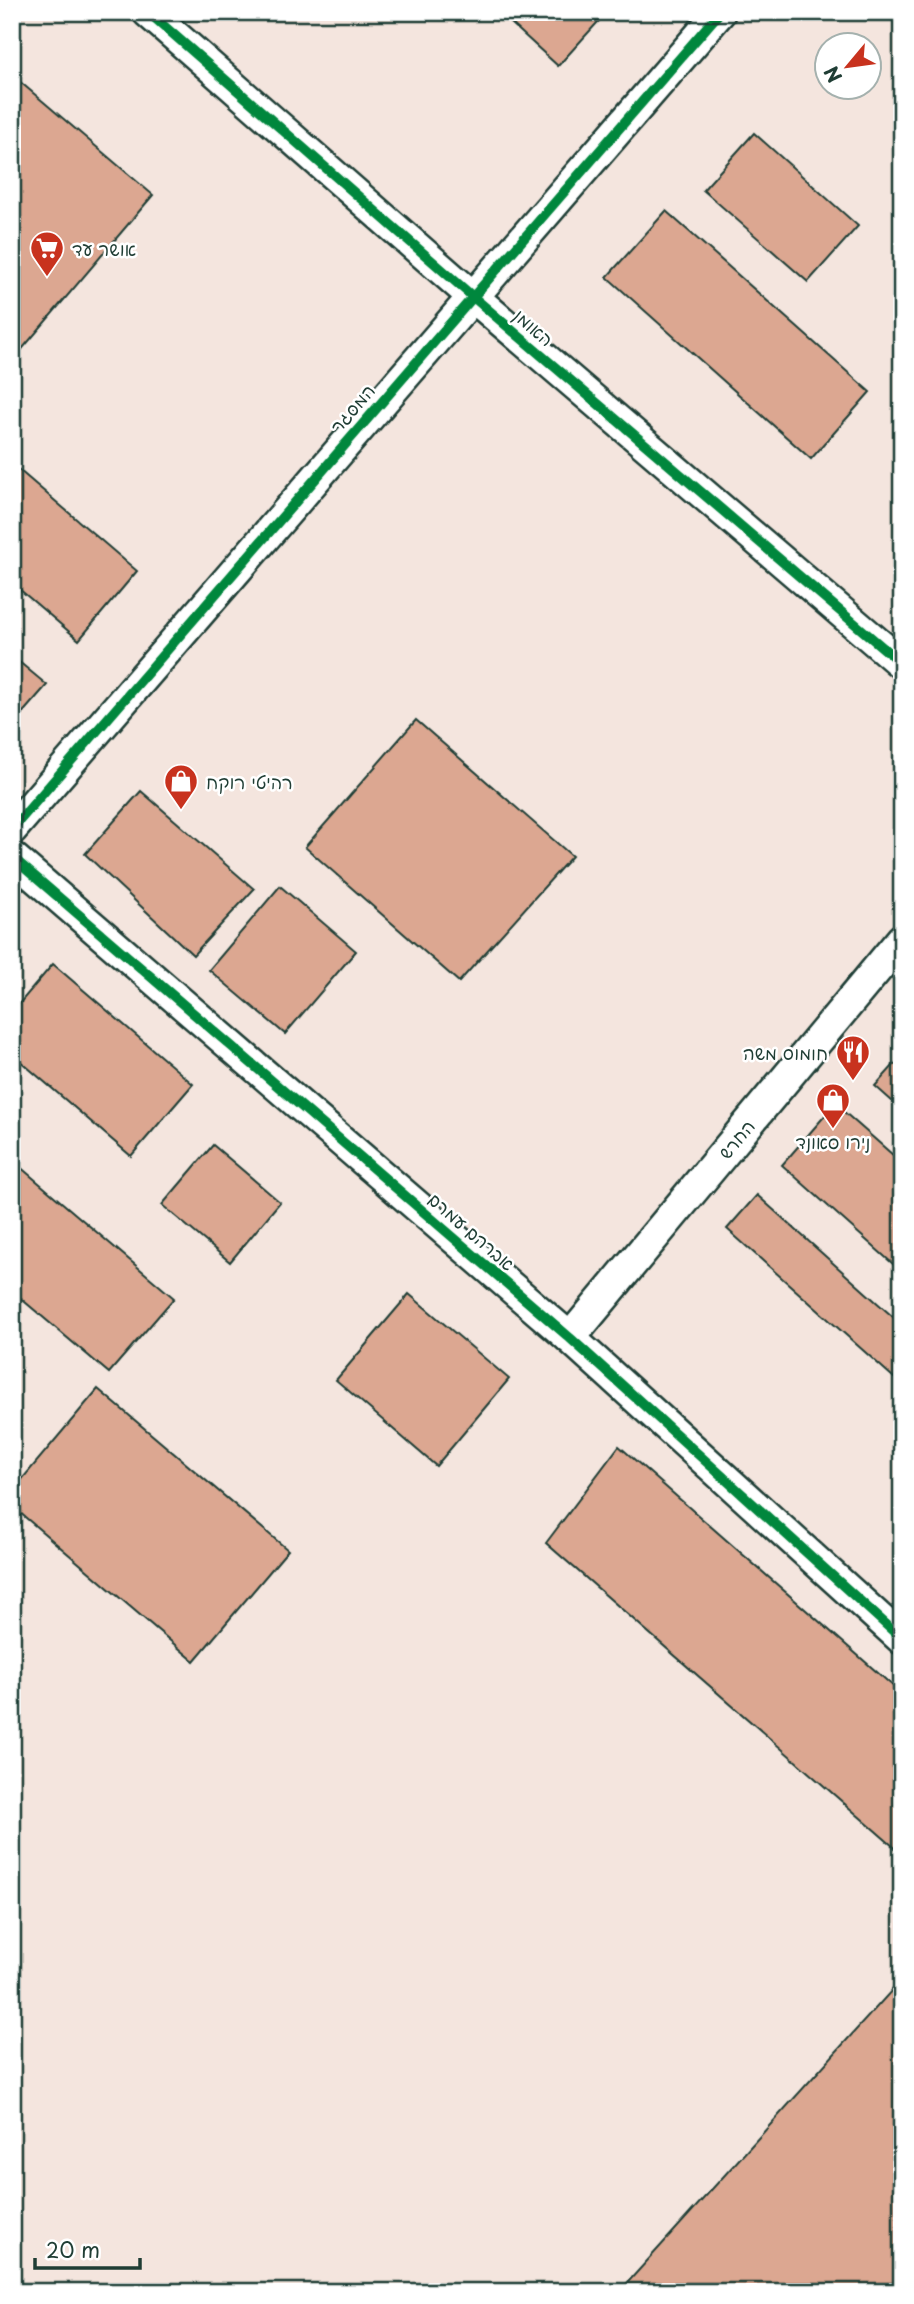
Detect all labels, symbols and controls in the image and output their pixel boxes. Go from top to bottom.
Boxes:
north arrow [813,32,883,102]
text: N [816,61,848,88]
supermarket icon: אושר עד [28,229,66,278]
place label: אושר עד [72,235,136,262]
street label: האומן [508,302,560,352]
street label: המסגר [323,378,381,438]
shop icon: רהיטי רוקח [162,762,200,811]
place label: רהיטי רוקח [206,768,293,795]
restaurant icon: חומוס משה [834,1033,872,1082]
place label: חומוס משה [743,1039,828,1066]
shop icon: נירו סאונד [814,1081,852,1130]
street label: החרש [711,1113,761,1165]
place label: נירו סאונד [795,1128,871,1155]
street label: אברהם עמרם [423,1186,521,1276]
scale bar [35,2227,140,2271]
text: 20 m [46,2233,100,2265]

